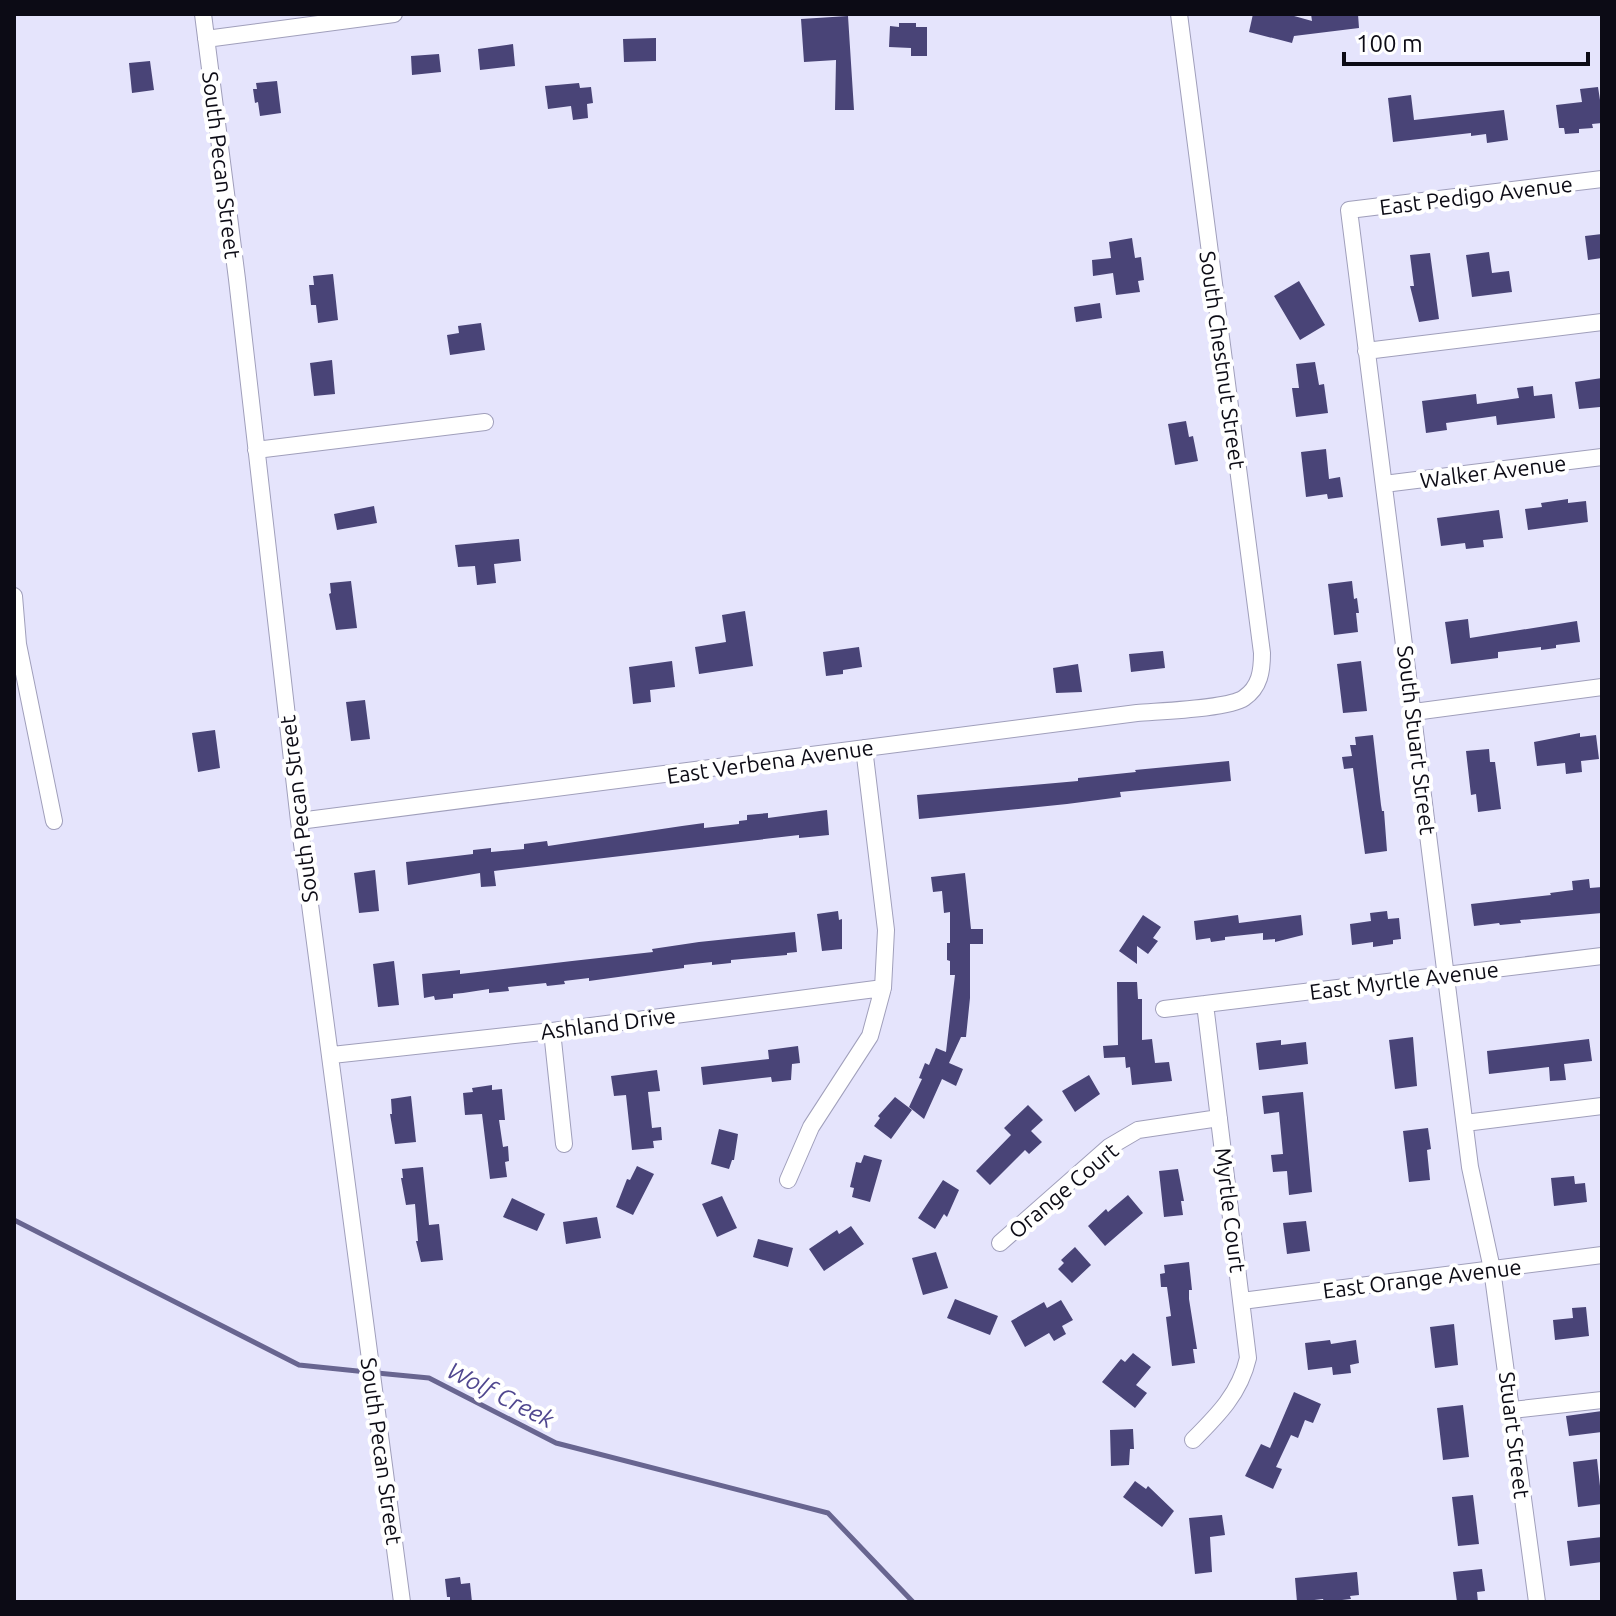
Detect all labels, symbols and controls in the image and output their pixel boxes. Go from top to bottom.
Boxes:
scale bar [1344,16,1588,66]
text: 100 m [1356,30,1423,57]
street label: South Pecan Street [198,70,246,260]
street label: East Pedigo Avenue [1378,171,1574,219]
street label: South Chestnut Street [1195,249,1251,471]
street label: Walker Avenue [1418,450,1568,492]
street label: South Stuart Street [1393,644,1441,837]
street label: South Pecan Street [274,714,322,904]
street label: East Verbena Avenue [665,734,875,788]
street label: East Myrtle Avenue [1308,956,1500,1004]
street label: Ashland Drive [539,1002,677,1044]
street label: Orange Court [1003,1137,1123,1243]
street label: Myrtle Court [1211,1146,1251,1274]
street label: East Orange Avenue [1321,1253,1523,1303]
street label: South Pecan Street [356,1356,408,1546]
water label: Wolf Creek [443,1357,559,1434]
street label: Stuart Street [1495,1370,1535,1500]

